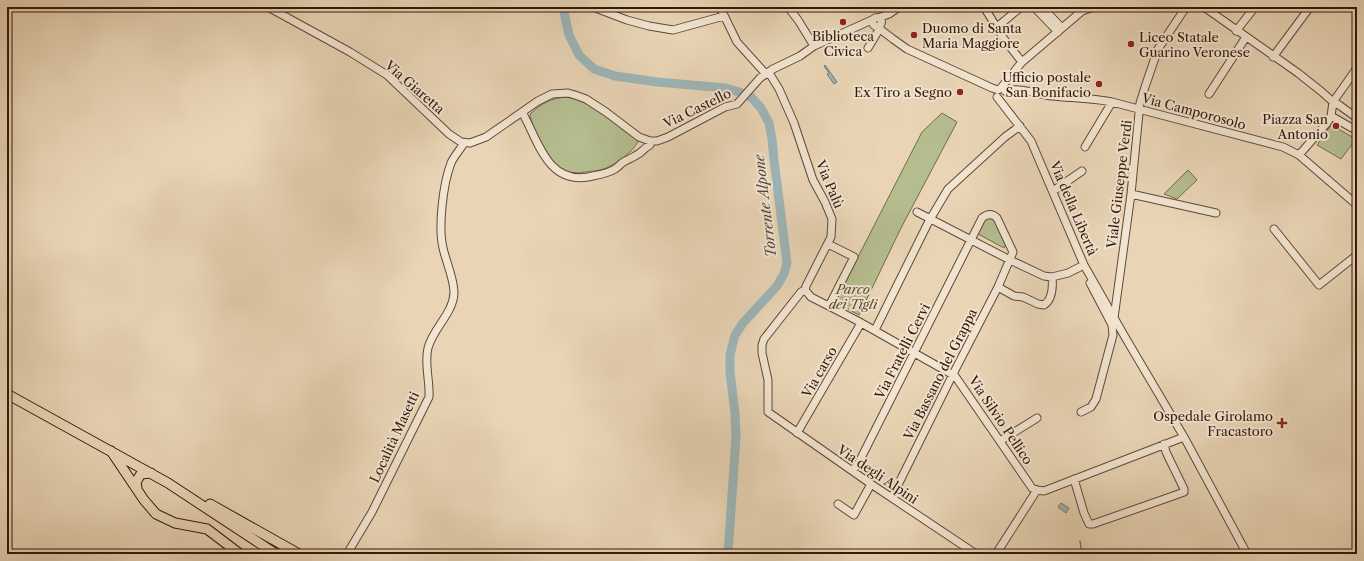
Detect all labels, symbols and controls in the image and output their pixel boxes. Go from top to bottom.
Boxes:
marker: Biblioteca Civica [838,17,848,27]
place label: Duomo di Santa Maria Maggiore [922,20,1022,51]
place label: Biblioteca Civica [812,28,874,59]
place label: Liceo Statale Guarino Veronese [1139,29,1250,60]
marker: Duomo di Santa Maria Maggiore [909,30,919,40]
marker: Liceo Statale Guarino Veronese [1126,39,1136,49]
street label: Via Giaretta [381,56,448,117]
place label: Ufficio postale San Bonifacio [1002,69,1091,100]
marker: Ufficio postale San Bonifacio [1094,79,1104,89]
place label: Ex Tiro a Segno [854,84,952,100]
street label: Via Castello [660,85,734,132]
marker: Ex Tiro a Segno [955,87,965,97]
street label: Via Camporosolo [1139,89,1248,133]
place label: Piazza San Antonio [1262,111,1328,142]
street label: Viale Giuseppe Verdi [1103,119,1135,250]
marker: Piazza San Antonio [1331,121,1341,131]
water label: Torrente Alpone [750,152,780,258]
street label: Via Palù [812,157,847,211]
street label: Via della Libertà [1046,157,1101,258]
park label: Parco dei Tigli [829,281,878,312]
street label: Via Fratelli Cervi [871,301,933,402]
street label: Via Bassano del Grappa [899,305,980,443]
street label: Via carso [797,344,840,401]
street label: Via Silvio Pellico [965,372,1037,467]
street label: Località Masetti [366,389,422,485]
place label: Ospedale Girolamo Fracastoro [1153,408,1273,439]
marker: Ospedale Girolamo Fracastoro [1276,417,1288,429]
street label: Via degli Alpini [834,441,921,507]

